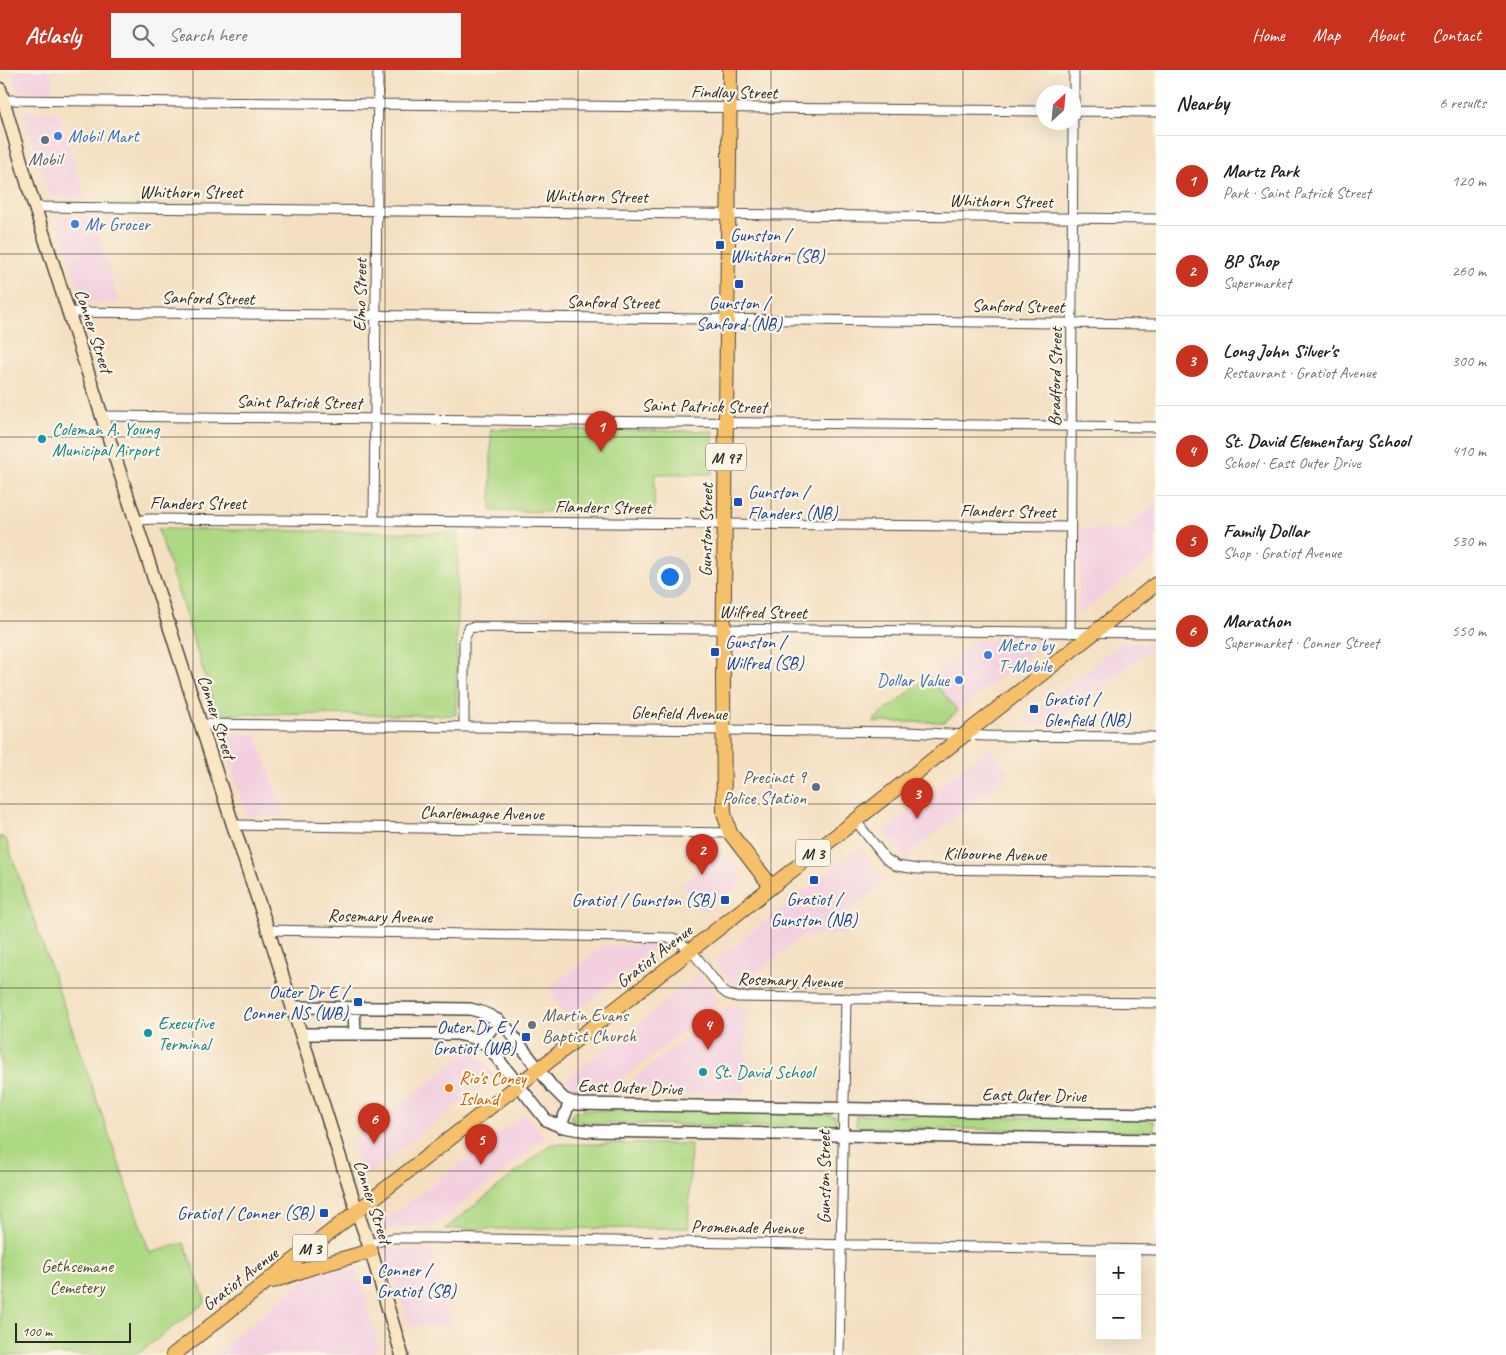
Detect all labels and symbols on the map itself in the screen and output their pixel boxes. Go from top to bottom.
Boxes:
street label: Findlay Street [691,80,779,104]
north arrow [1036,85,1081,130]
place label: Mobil Mart [68,125,141,147]
marker: Mobil Mart [52,130,64,142]
marker: Mobil [39,134,51,146]
place label: Mobil [28,148,65,170]
street label: Whithorn Street [139,181,245,203]
street label: Whithorn Street [544,184,650,208]
street label: Whithorn Street [949,189,1055,213]
place label: Mr Grocer [85,213,152,235]
marker: Mr Grocer [69,218,81,230]
place label: Gunston / Whithorn (SB) [730,224,826,267]
marker: Gunston / Whithorn (SB) [714,239,726,251]
street label: Elmo Street [348,256,372,332]
marker: Gunston / Sanford (NB) [733,278,745,290]
street label: Conner Street [70,286,119,379]
street label: Sanford Street [161,286,257,310]
street label: Sanford Street [566,290,662,314]
place label: Gunston / Sanford (NB) [696,292,783,335]
street label: Sanford Street [971,294,1067,318]
street label: Bradford Street [1043,325,1067,427]
street label: Saint Patrick Street [236,390,365,414]
street label: Saint Patrick Street [641,394,770,418]
pin: 1 [585,411,617,452]
place label: Coleman A. Young Municipal Airport [52,418,161,461]
marker: Coleman A. Young Municipal Airport [36,433,48,445]
road number: M 97 [706,444,746,471]
street label: Gunston Street [694,481,718,577]
place label: Gunston / Flanders (NB) [748,481,838,524]
street label: Flanders Street [150,492,248,514]
street label: Flanders Street [555,495,653,519]
marker: Gunston / Flanders (NB) [732,496,744,508]
street label: Flanders Street [960,499,1058,523]
your location [657,564,683,590]
street label: Wilfred Street [719,600,809,624]
place label: Gunston / Wilfred (SB) [725,631,805,674]
place label: Metro by T-Mobile [998,634,1056,677]
marker: Gunston / Wilfred (SB) [709,646,721,658]
marker: Metro by T-Mobile [982,649,994,661]
place label: Dollar Value [877,669,950,691]
street label: Conner Street [193,672,242,765]
marker: Dollar Value [953,674,965,686]
place label: Gratiot / Glenfield (NB) [1044,688,1131,731]
street label: Glenfield Avenue [631,701,728,725]
marker: Gratiot / Glenfield (NB) [1028,703,1040,715]
place label: Precinct 9 Police Station [723,766,808,809]
pin: 3 [901,778,933,819]
marker: Precinct 9 Police Station [810,781,822,793]
street label: Charlemagne Avenue [420,801,545,825]
pin: 2 [686,834,718,875]
road number: M 3 [796,840,830,866]
street label: Kilbourne Avenue [943,842,1048,866]
marker: Gratiot / Gunston (NB) [808,874,820,886]
place label: Gratiot / Gunston (NB) [771,888,858,931]
place label: Gratiot / Gunston (SB) [571,889,716,911]
marker: Gratiot / Gunston (SB) [719,894,731,906]
street label: Rosemary Avenue [327,904,434,928]
street label: Gratiot Avenue [612,919,697,992]
street label: Rosemary Avenue [737,967,844,993]
place label: Outer Dr E / Conner NS (WB) [242,981,352,1024]
marker: Outer Dr E / Conner NS (WB) [352,996,364,1008]
place label: Martin Evans Baptist Church [542,1004,637,1047]
pin: 4 [692,1009,724,1050]
place label: Executive Terminal [158,1012,215,1055]
place label: Outer Dr E / Gratiot (WB) [433,1016,520,1059]
marker: Martin Evans Baptist Church [526,1019,538,1031]
marker: Executive Terminal [142,1027,154,1039]
marker: Outer Dr E / Gratiot (WB) [520,1031,532,1043]
place label: St. David School [713,1061,817,1083]
marker: St. David School [697,1066,709,1078]
place label: Rio's Coney Island [459,1067,528,1110]
street label: East Outer Drive [578,1074,684,1100]
marker: Rio's Coney Island [443,1082,455,1094]
street label: East Outer Drive [982,1083,1087,1107]
pin: 6 [358,1103,390,1144]
pin: 5 [465,1124,497,1165]
street label: Gunston Street [813,1128,835,1224]
street label: Conner Street [349,1157,398,1250]
place label: Gratiot / Conner (SB) [177,1202,315,1224]
marker: Gratiot / Conner (SB) [318,1207,330,1219]
street label: Promenade Avenue [691,1215,804,1239]
road number: M 3 [292,1234,328,1262]
street label: Gratiot Avenue [198,1242,283,1315]
park label: Gethsemane Cemetery [41,1255,114,1298]
place label: Conner / Gratiot (SB) [377,1259,457,1302]
marker: Conner / Gratiot (SB) [361,1274,373,1286]
scale bar [15,1320,131,1343]

